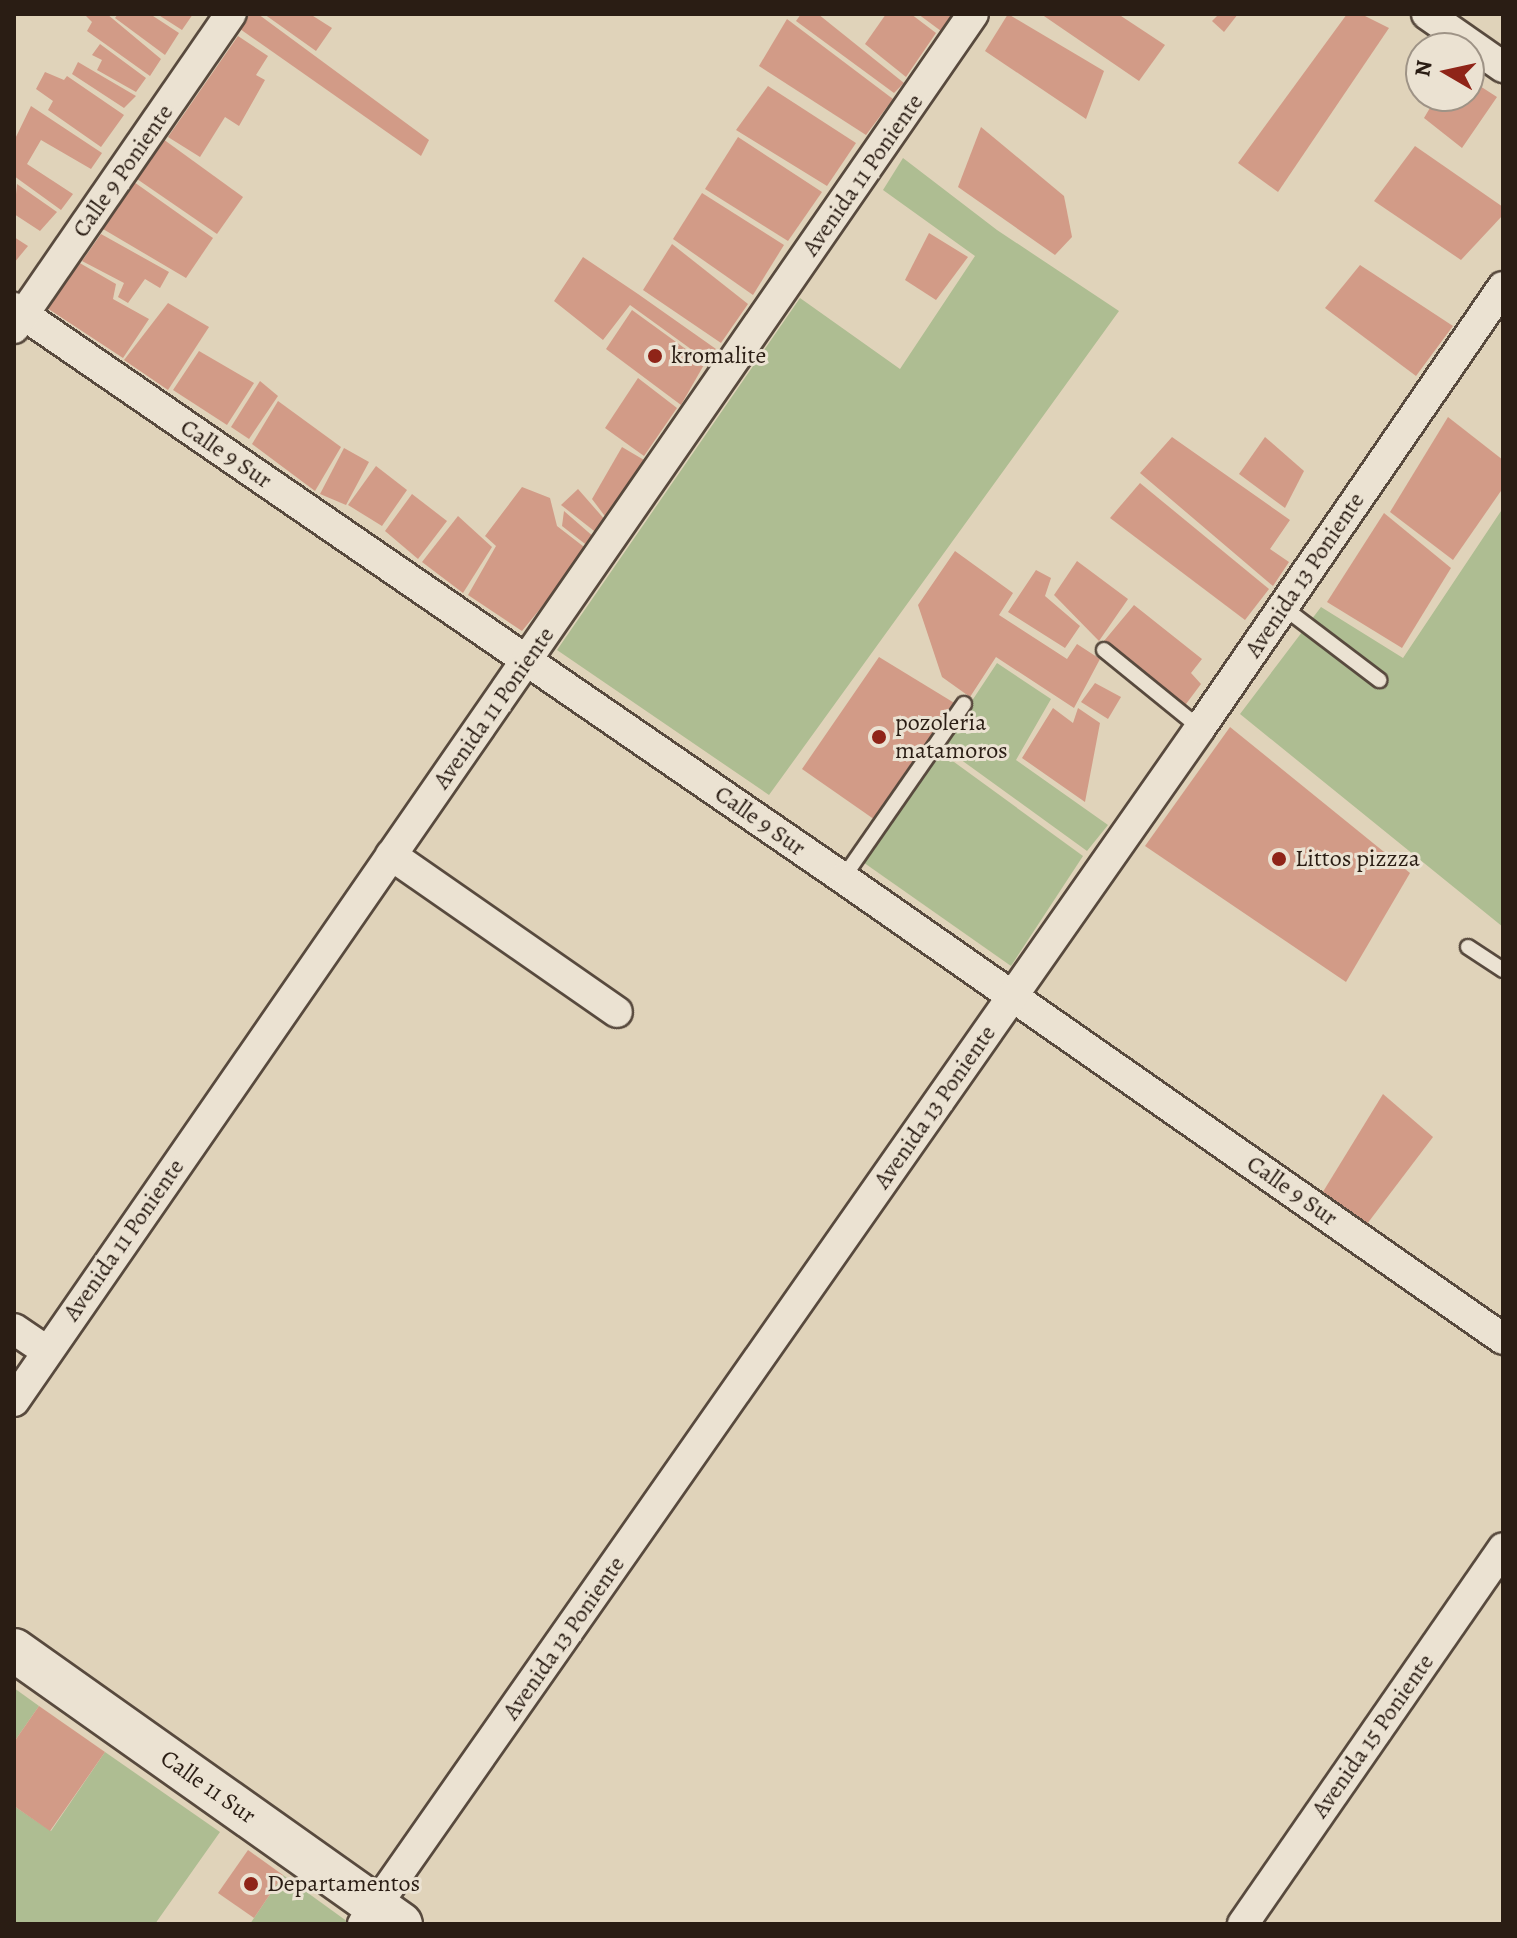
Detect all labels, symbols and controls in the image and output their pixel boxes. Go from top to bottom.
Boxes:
north arrow [1405,32,1485,112]
text: N [1407,58,1439,79]
street label: Avenida 11 Poniente [796,88,930,262]
street label: Calle 9 Poniente [67,99,179,243]
place label: kromalite [671,342,766,370]
marker: kromalite [646,347,664,365]
street label: Calle 9 Sur [175,413,277,495]
street label: Avenida 13 Poniente [1239,487,1371,663]
street label: Avenida 11 Poniente [427,621,561,795]
place label: pozoleria matamoros [895,709,1008,765]
marker: pozoleria matamoros [870,728,888,746]
street label: Calle 9 Sur [709,779,811,863]
place label: Littos pizzza [1295,845,1420,873]
marker: Littos pizzza [1270,850,1288,868]
street label: Avenida 13 Poniente [868,1020,1002,1194]
street label: Calle 9 Sur [1241,1149,1343,1233]
street label: Avenida 11 Poniente [57,1153,191,1327]
street label: Avenida 13 Poniente [497,1551,631,1725]
street label: Avenida 15 Poniente [1306,1649,1440,1823]
street label: Calle 11 Sur [155,1744,261,1830]
place label: Departamentos [267,1870,420,1898]
marker: Departamentos [242,1875,260,1893]

